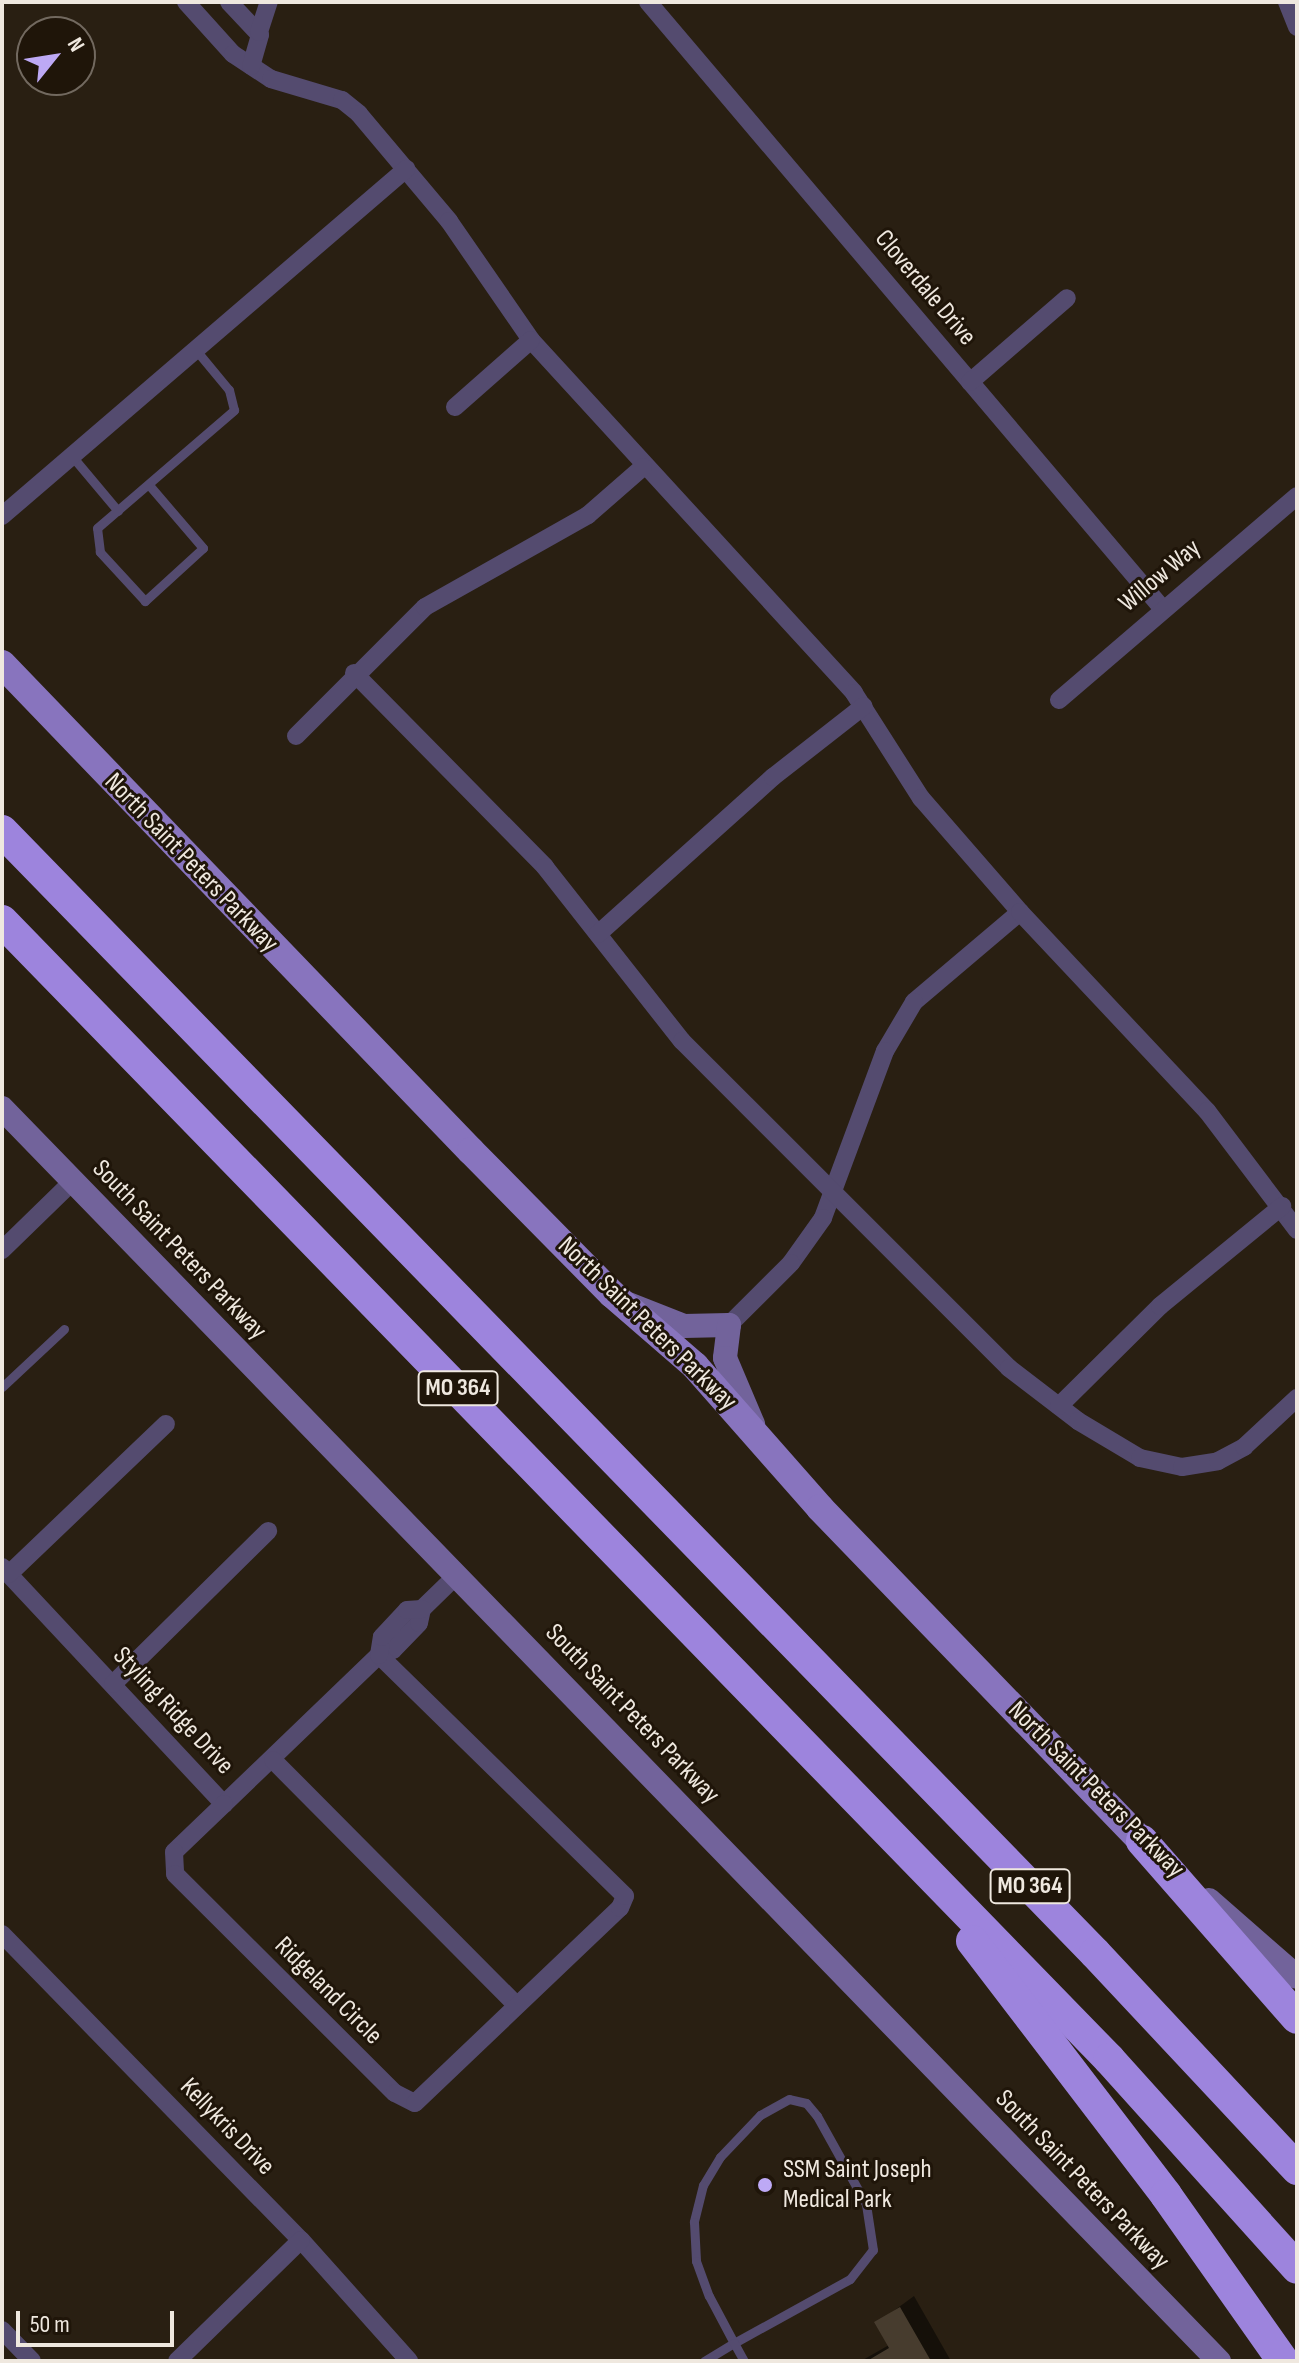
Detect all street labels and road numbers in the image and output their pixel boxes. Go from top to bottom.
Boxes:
street label: Cloverdale Drive [868,224,982,352]
street label: Willow Way [1113,533,1207,619]
street label: North Saint Peters Parkway [98,767,284,959]
street label: South Saint Peters Parkway [85,1154,273,1346]
street label: North Saint Peters Parkway [551,1231,743,1417]
road number: MO 364 [416,1368,500,1408]
street label: South Saint Peters Parkway [538,1618,726,1810]
street label: Styling Ridge Drive [106,1641,240,1781]
street label: North Saint Peters Parkway [1001,1695,1191,1885]
road number: MO 364 [988,1866,1072,1906]
street label: Ridgeland Circle [268,1931,388,2051]
street label: Kellykris Drive [173,2072,281,2182]
street label: South Saint Peters Parkway [988,2084,1176,2276]

